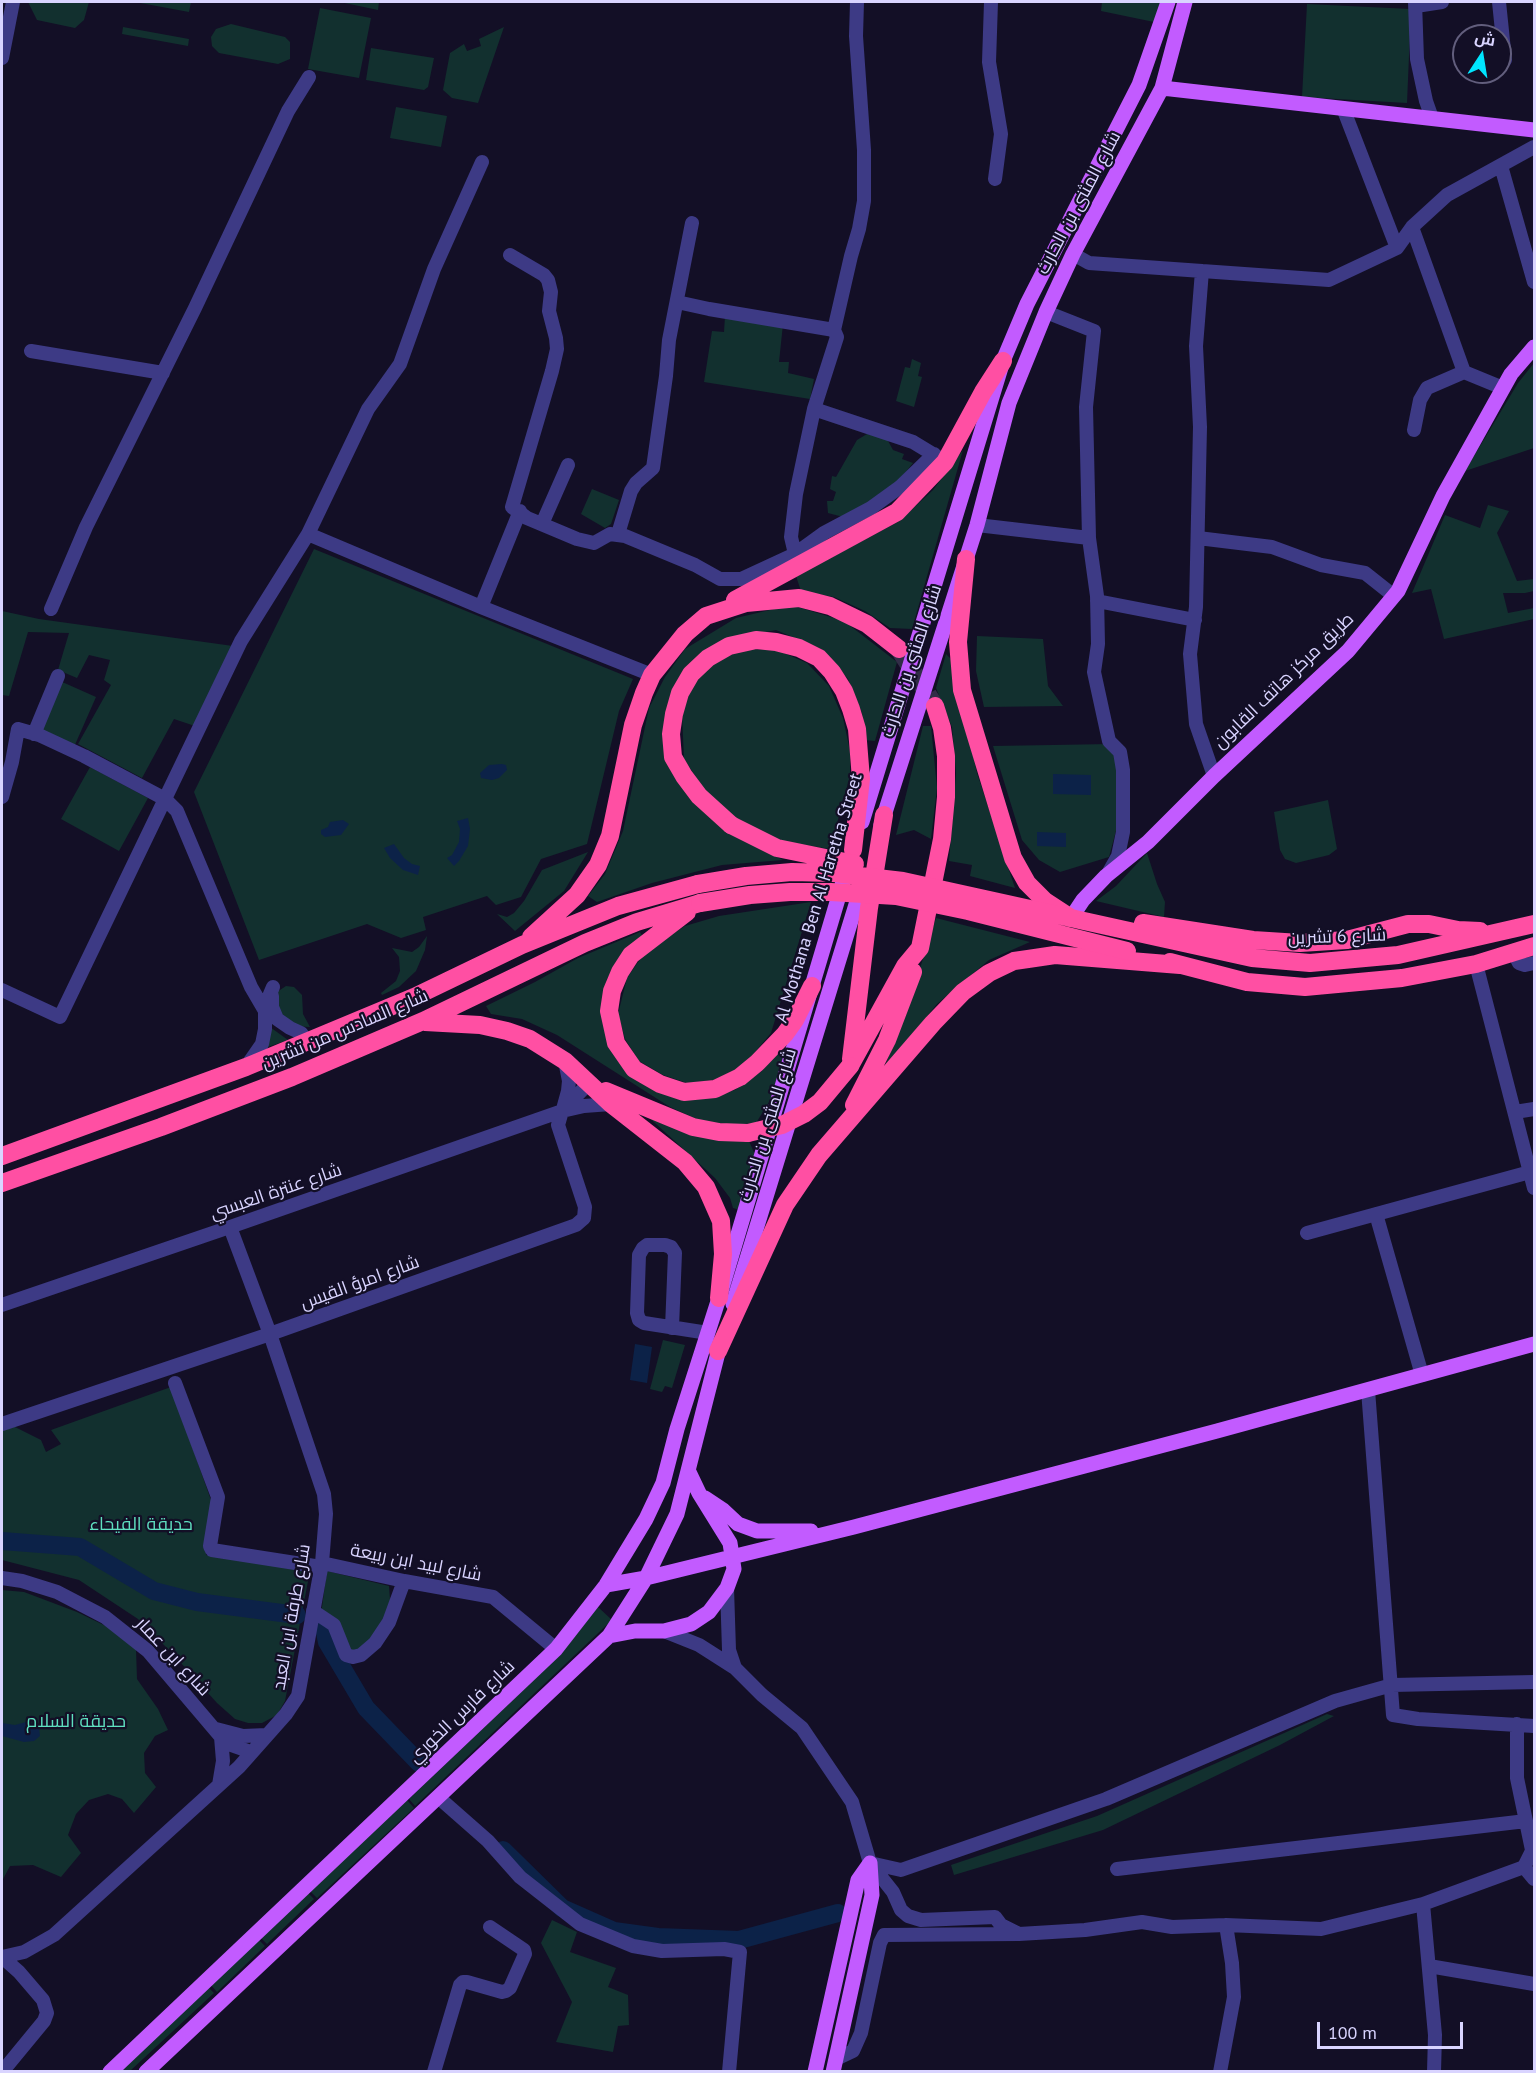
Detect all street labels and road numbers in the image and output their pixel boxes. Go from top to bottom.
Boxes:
street label: شارع المثنى بن الحارث [1032,128,1126,278]
street label: شارع المثنى بن الحارث [877,582,947,740]
street label: طريق مركز هاتف القابون [1209,608,1359,754]
street label: Al Mothana Ben Al Haretha Street [771,771,867,1025]
street label: شارع 6 تشرين [1287,924,1387,950]
street label: شارع السادس من تشرين [259,985,431,1075]
street label: شارع المثنى بن الحارث [734,1046,802,1204]
street label: شارع عنترة العبسي [207,1159,345,1225]
street label: شارع امرؤ القيس [298,1251,422,1315]
street label: شارع لبيد ابن ربيعة [348,1540,484,1586]
street label: شارع طرفة ابن العبد [269,1542,315,1692]
street label: شارع ابن عمار [131,1613,215,1701]
street label: شارع فارس الخوري [404,1656,520,1768]

